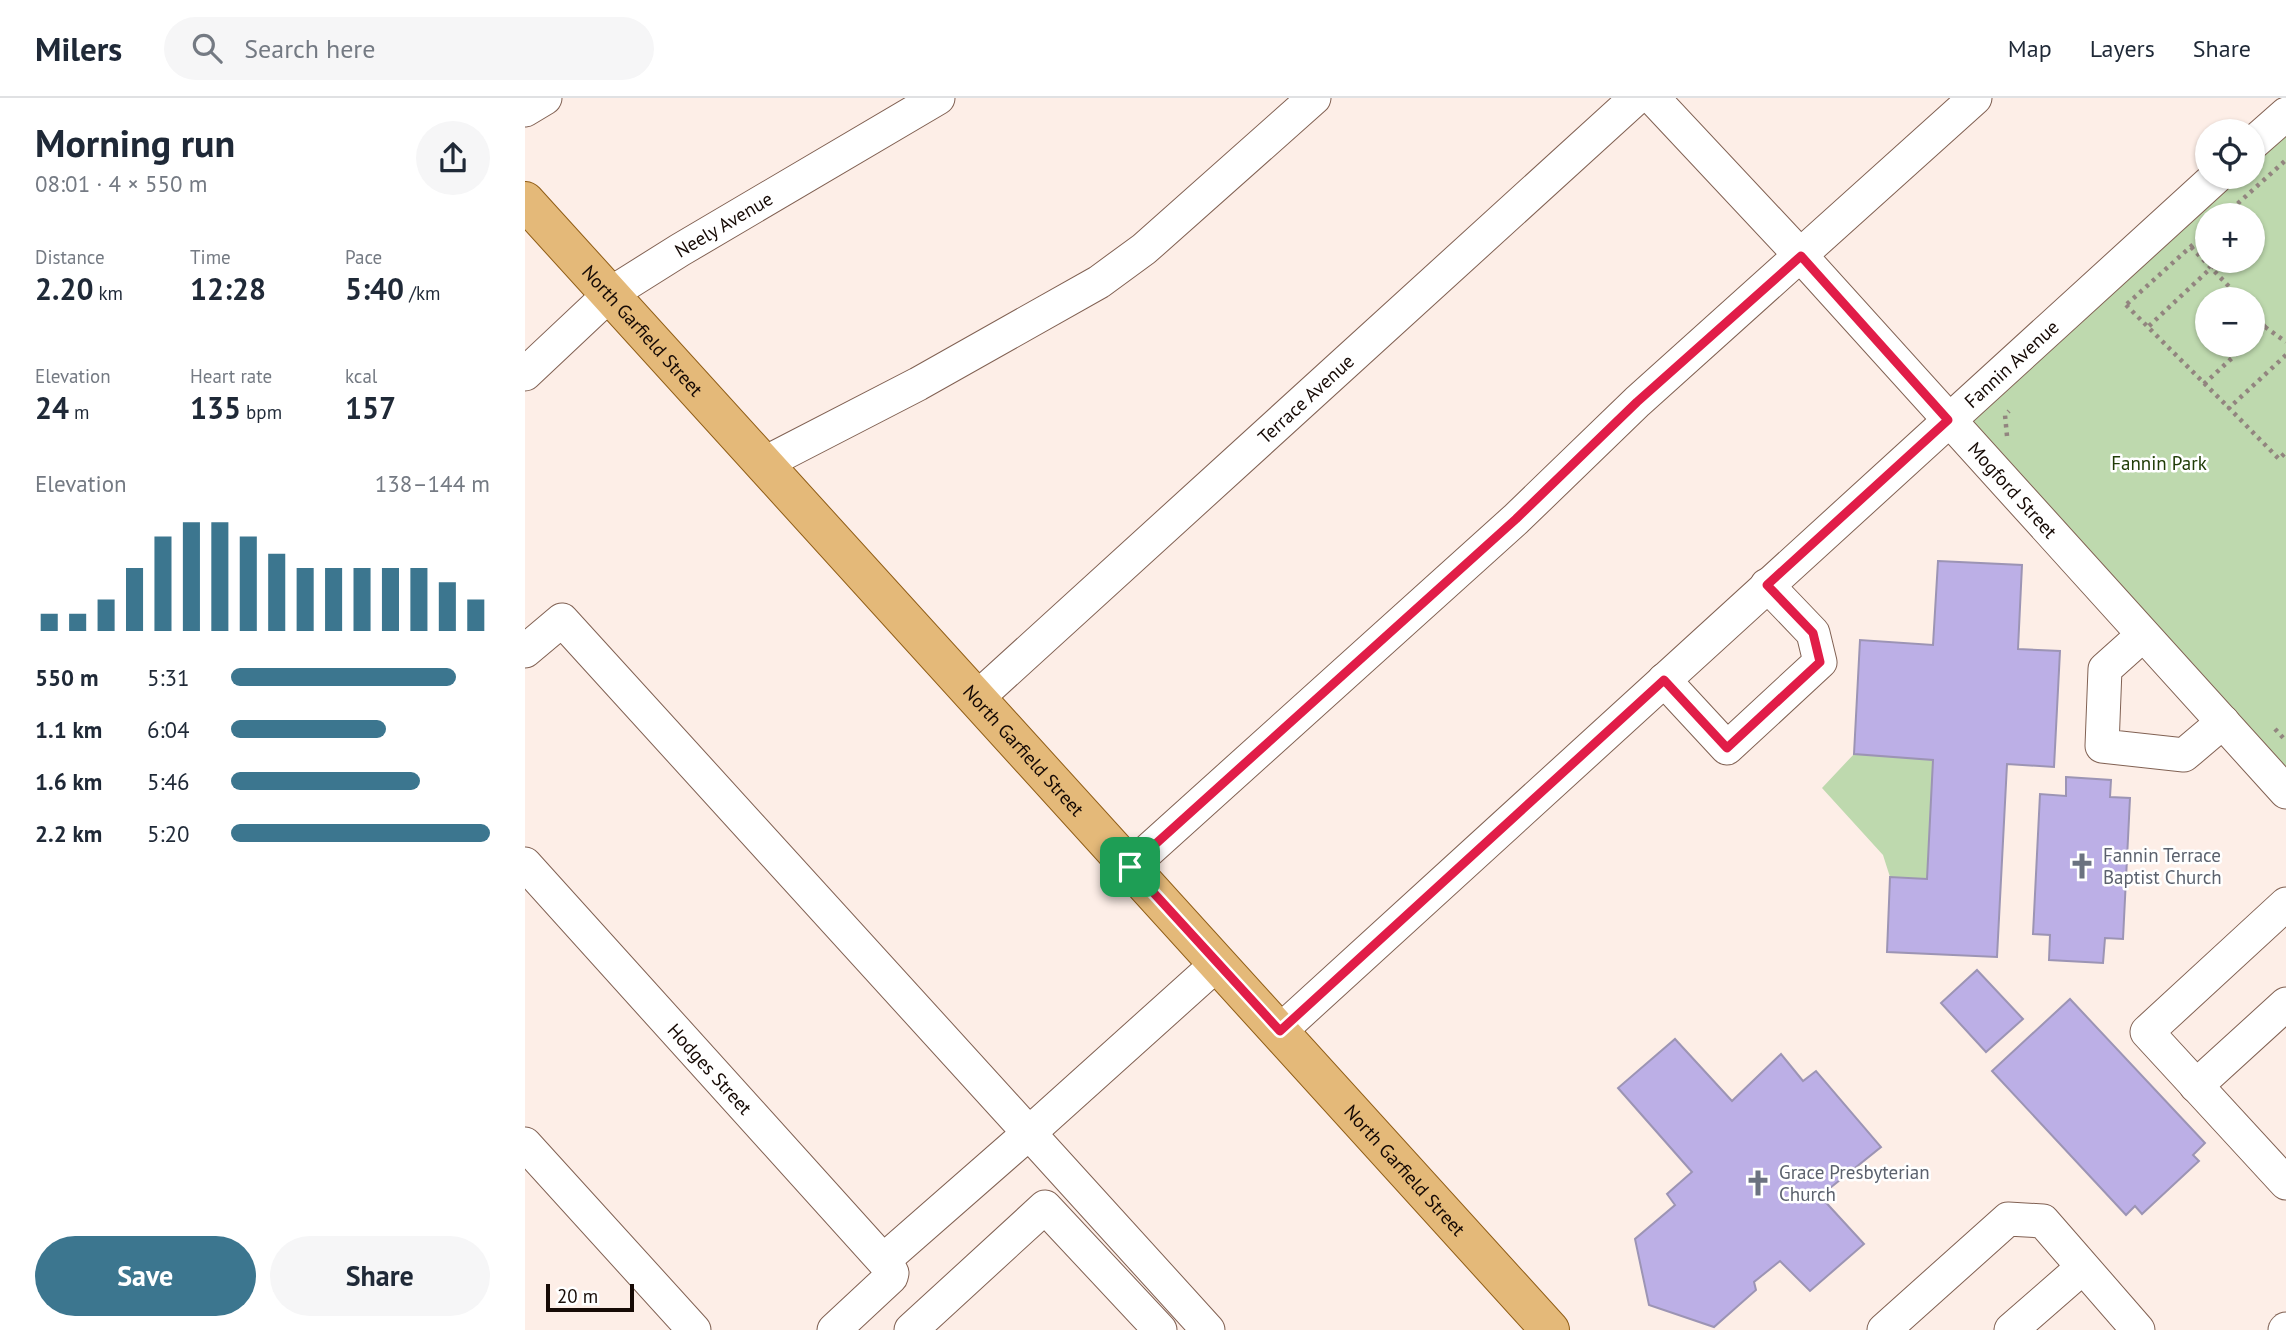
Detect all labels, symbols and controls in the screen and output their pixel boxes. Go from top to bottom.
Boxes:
search box [164,17,654,80]
text: Milers [35,27,122,70]
icon: search [188,29,226,67]
text: Search here [244,32,375,65]
text: Map [2008,33,2052,64]
text: Layers [2090,33,2155,64]
text: Share [2193,33,2251,64]
text: Morning run [35,118,235,167]
map controls [2195,119,2265,357]
button: locate [2195,119,2265,189]
button: share [416,121,490,195]
text: 08:01 · 4 × 550 m [35,169,207,198]
street label: Neely Avenue [670,186,777,262]
button: + [2195,203,2265,273]
text: Distance [35,245,105,269]
text: Time [190,245,231,269]
text: Pace [345,245,382,269]
street label: North Garfield Street [577,260,709,402]
text: 2.20 [35,269,93,308]
text: 12:28 [190,269,266,308]
text: 5:40 [345,269,404,308]
text: km [93,281,123,305]
text: /km [404,281,440,305]
button: − [2195,287,2265,357]
street label: Fannin Avenue [1959,315,2064,413]
street label: Terrace Avenue [1253,349,1359,449]
text: Elevation [35,364,111,388]
text: Heart rate [190,364,272,388]
text: kcal [345,364,377,388]
text: 24 [35,388,69,427]
text: 135 [190,388,241,427]
text: 157 [345,388,396,427]
text: m [69,400,90,424]
text: bpm [241,400,282,424]
street label: Mogford Street [1963,437,2063,544]
park label: Fannin Park [2111,451,2207,475]
text: Elevation [35,469,127,498]
text: 138–144 m [375,469,490,498]
text: 550 m [35,663,98,692]
text: 5:31 [147,663,190,692]
street label: North Garfield Street [958,680,1090,821]
text: 1.1 km [35,715,102,744]
text: 6:04 [147,715,190,744]
text: 1.6 km [35,767,102,796]
text: 5:46 [147,767,190,796]
text: 2.2 km [35,819,102,848]
text: 5:20 [147,819,190,848]
pin [1100,837,1160,897]
place label: Fannin Terrace Baptist Church [2103,843,2222,889]
icon: arrive [1111,848,1149,886]
church icon: Fannin Terrace Baptist Church [2067,851,2097,881]
street label: Hodges Street [663,1018,758,1120]
street label: North Garfield Street [1339,1100,1471,1241]
place label: Grace Presbyterian Church [1779,1160,1930,1206]
church icon: Grace Presbyterian Church [1743,1168,1773,1198]
button: Save [35,1236,256,1316]
button: Share [270,1236,490,1316]
scale bar [546,1281,633,1313]
text: 20 m [557,1284,598,1308]

